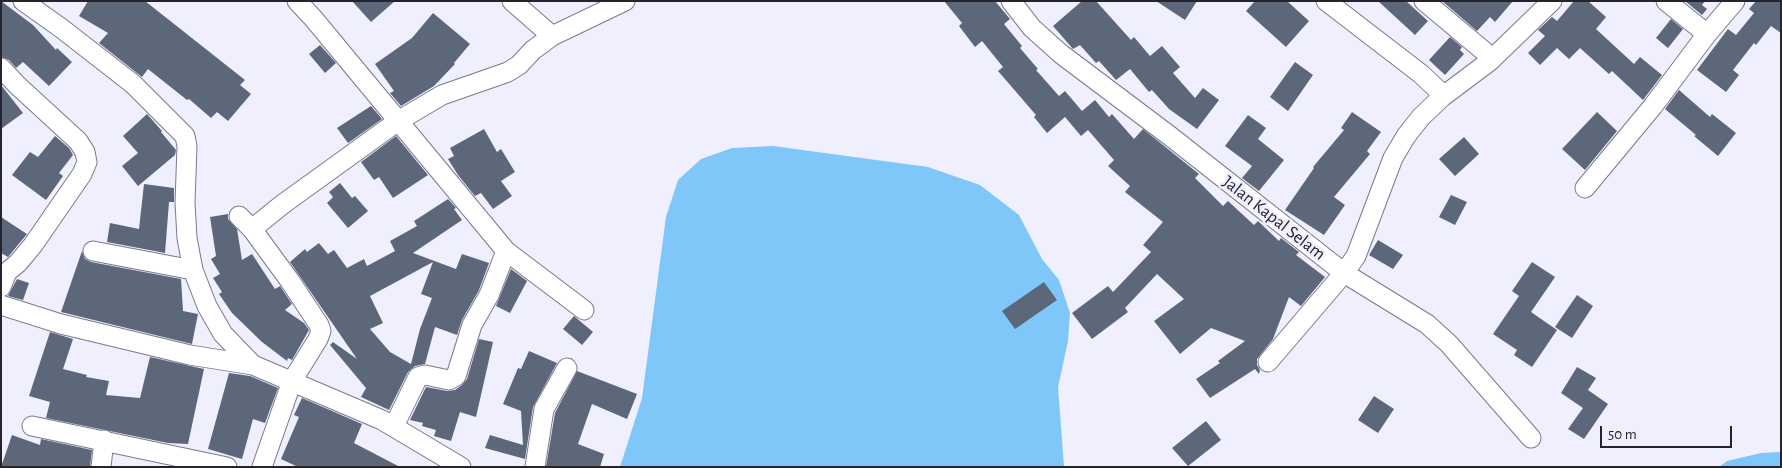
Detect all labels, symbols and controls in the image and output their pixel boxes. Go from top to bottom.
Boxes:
street label: Jalan Kapal Selam [1218,171,1330,265]
scale bar [1602,416,1734,448]
text: 50 m [1608,427,1637,442]

